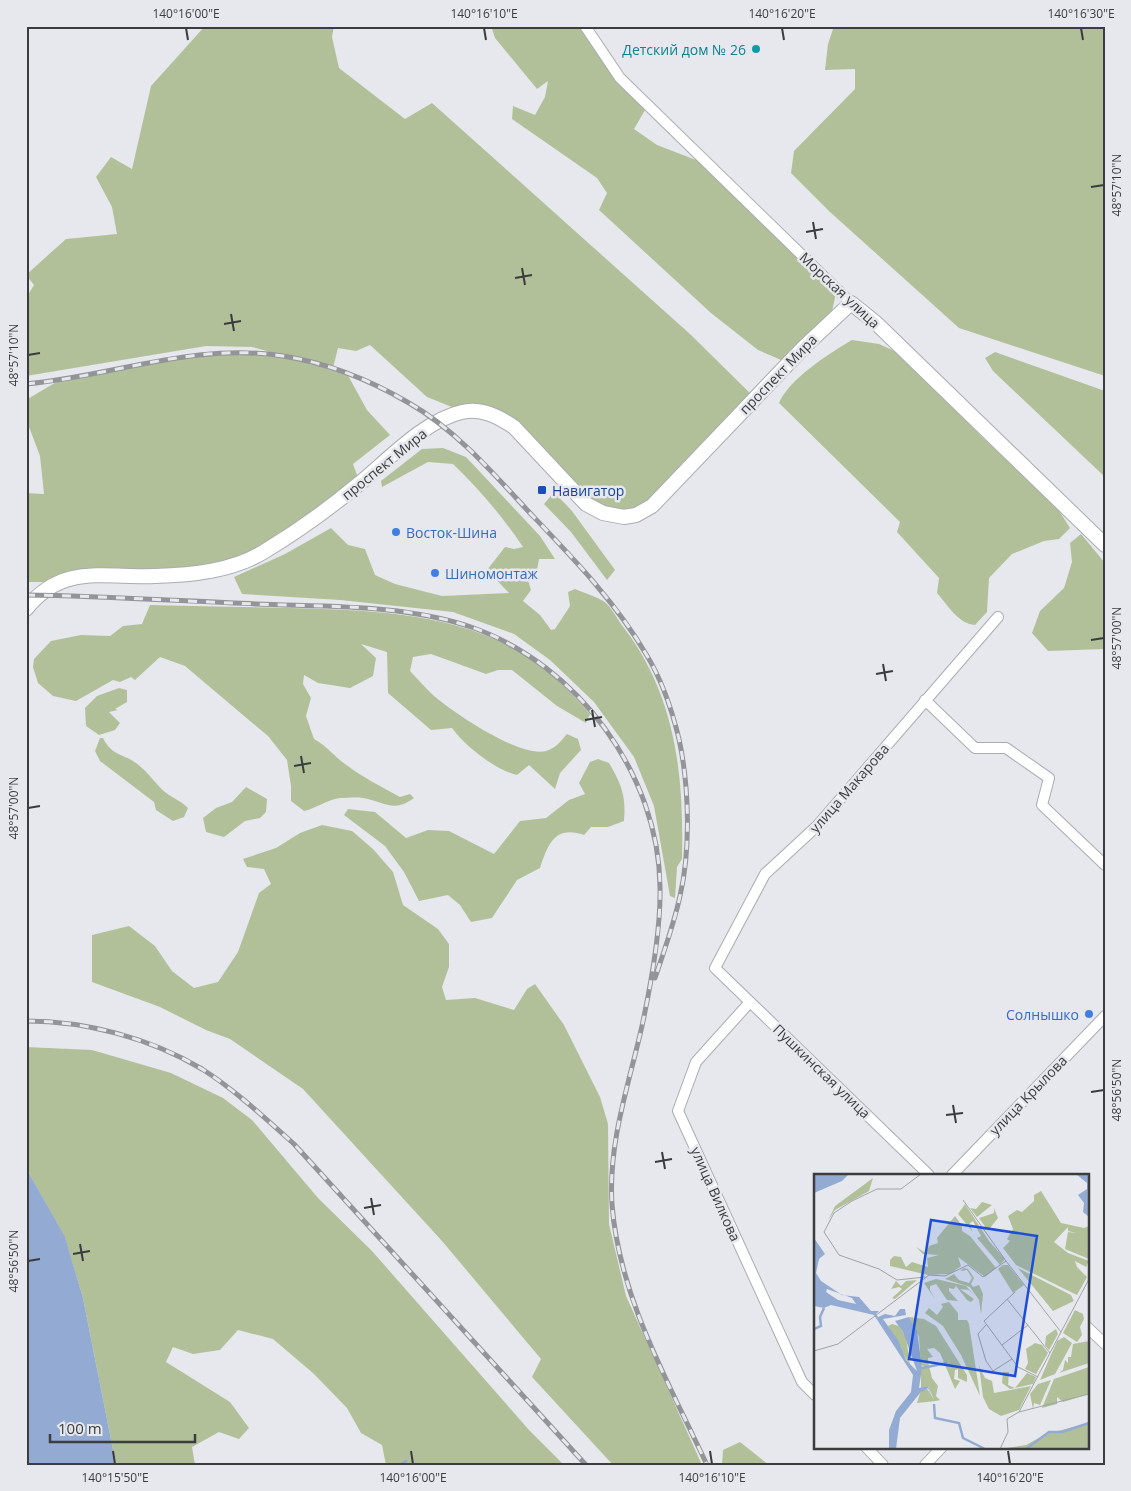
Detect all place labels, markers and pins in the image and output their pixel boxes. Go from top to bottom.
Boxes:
place label: Детский дом № 26 [622,40,746,59]
marker: Детский дом № 26 [750,43,762,55]
place label: Навигатор [552,481,624,500]
marker: Навигатор [536,484,548,496]
place label: Восток-Шина [406,523,497,542]
marker: Восток-Шина [390,526,402,538]
place label: Шиномонтаж [445,564,539,583]
marker: Шиномонтаж [429,567,441,579]
place label: Солнышко [1006,1005,1079,1024]
marker: Солнышко [1083,1008,1095,1020]

